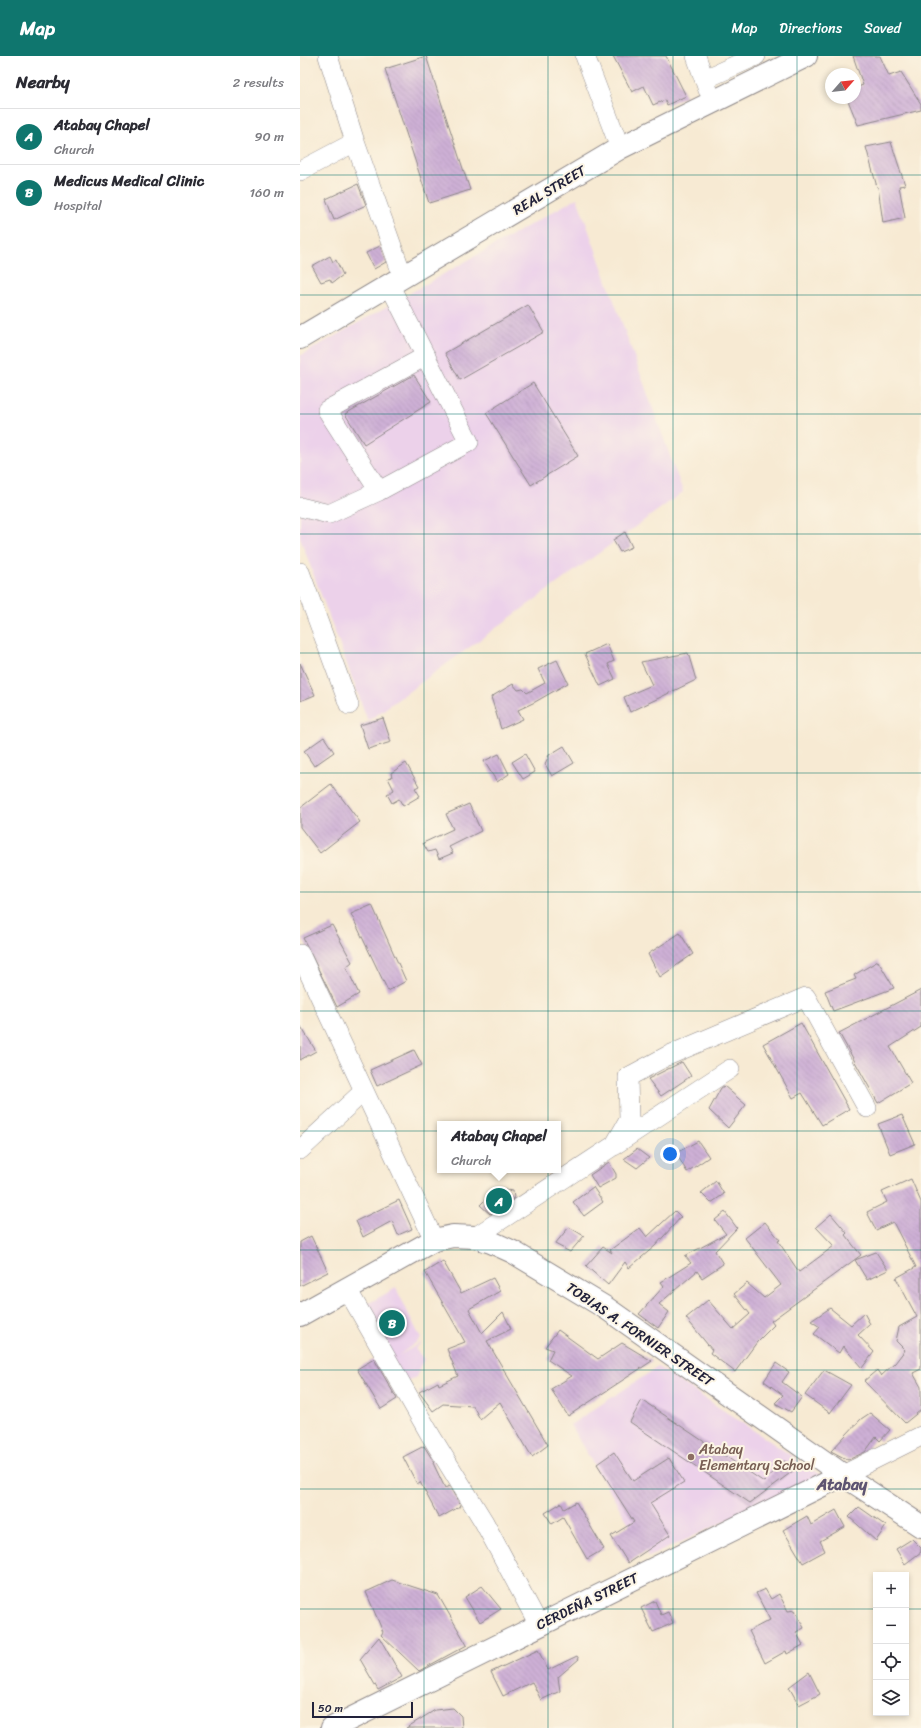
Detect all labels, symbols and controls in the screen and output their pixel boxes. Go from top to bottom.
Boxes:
text: Map [20,12,55,45]
text: Map [731,16,757,41]
text: Directions [779,16,842,41]
text: Saved [864,16,901,41]
text: Nearby [16,67,70,97]
north arrow [825,68,861,104]
text: 2 results [233,71,284,94]
text: Atabay Chapel [54,112,150,138]
text: A [25,125,33,148]
text: 90 m [254,125,284,148]
text: Church [54,138,95,161]
street label: REAL STREET [508,158,592,222]
text: Medicus Medical Clinic [54,168,204,194]
text: B [25,181,33,204]
text: 160 m [249,181,284,204]
text: Hospital [54,194,102,217]
popup [437,1121,561,1173]
text: Atabay Chapel [451,1123,547,1149]
your location [660,1144,680,1164]
text: Church [451,1149,492,1172]
pin: A [486,1186,512,1216]
street label: TOBIAS A. FORNIER STREET [561,1275,720,1394]
pin: B [379,1308,405,1338]
place label: Atabay Elementary School [698,1437,816,1478]
marker: Atabay Elementary School [686,1452,696,1462]
district label: Atabay [816,1470,868,1499]
street label: CERDEÑA STREET [532,1565,644,1637]
map controls [873,1572,909,1716]
button: + [873,1572,909,1608]
button: − [873,1608,909,1644]
button: locate [873,1644,909,1680]
button: layers [873,1680,909,1716]
text: 50 m [318,1699,343,1718]
scale bar [312,1700,413,1719]

